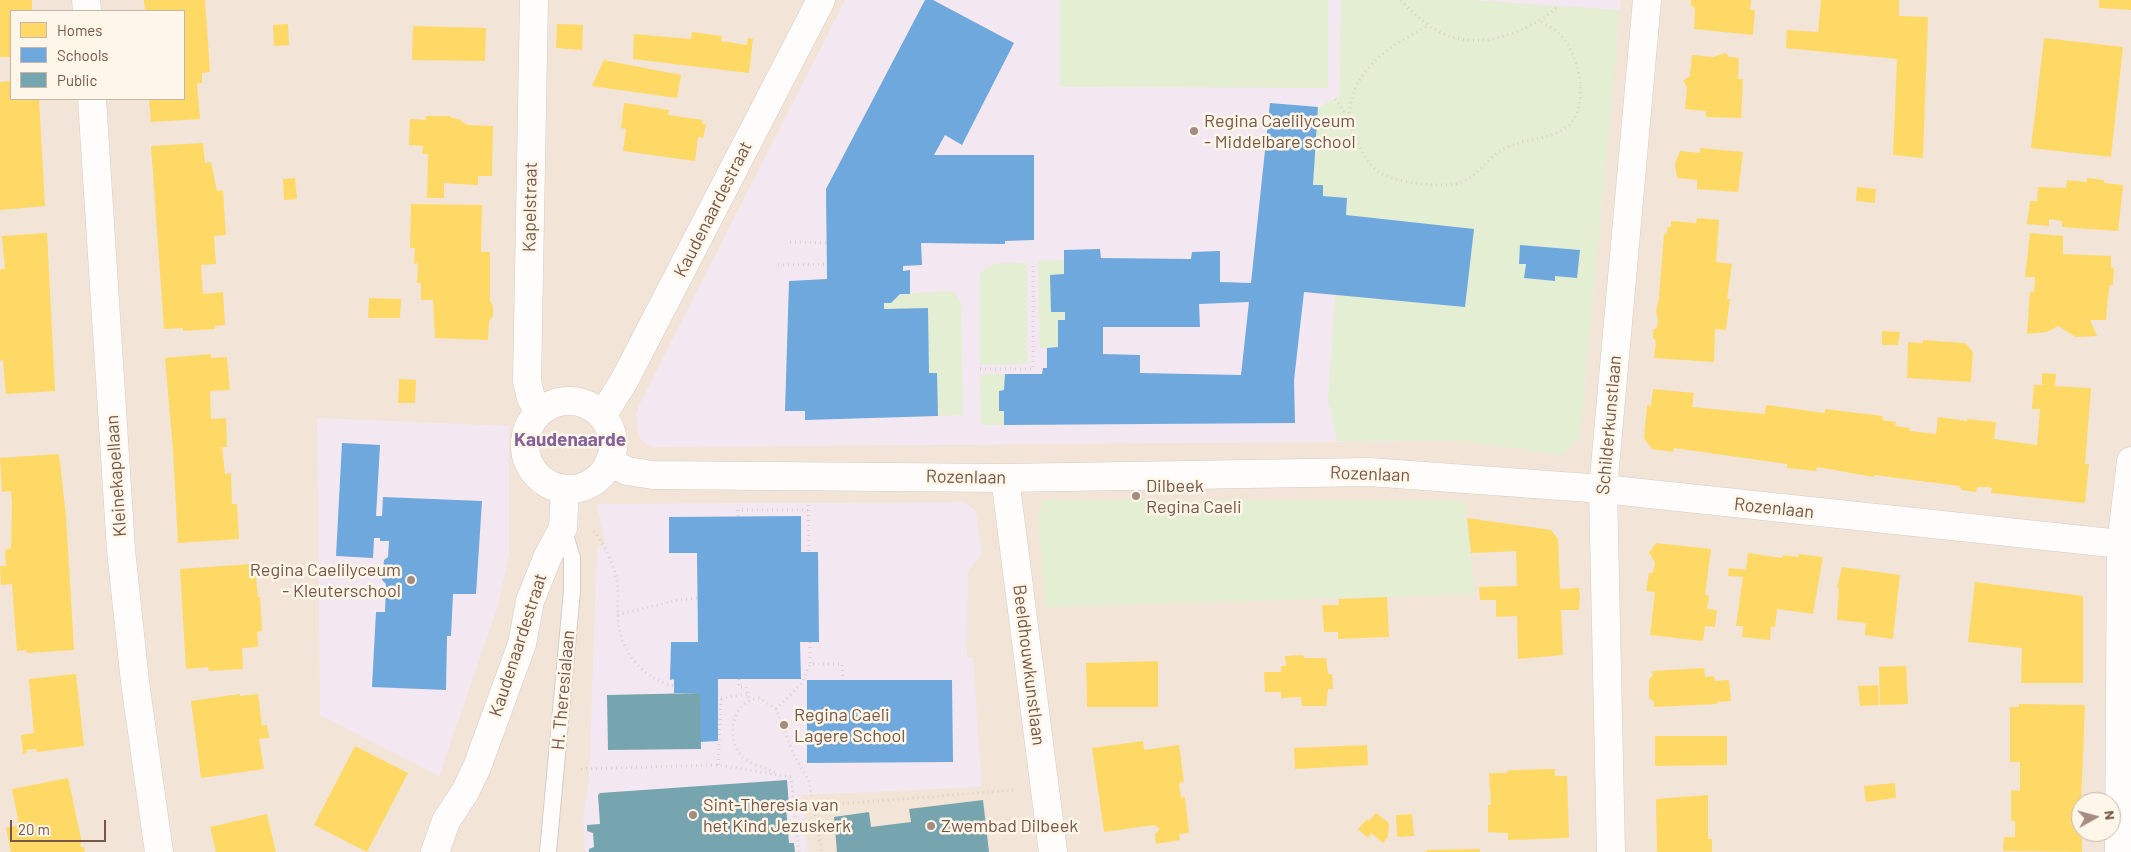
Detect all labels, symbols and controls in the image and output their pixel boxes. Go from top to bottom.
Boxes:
legend [10,10,185,100]
text: Homes [57,21,102,39]
text: Schools [57,46,109,64]
text: Public [57,71,97,89]
place label: Regina Caelilyceum - Middelbare school [1204,110,1356,152]
marker: Regina Caelilyceum - Middelbare school [1188,125,1200,137]
street label: Kaudenaardestraat [669,137,757,281]
street label: Kapelstraat [518,162,542,252]
street label: Schilderkunstlaan [1592,354,1626,496]
street label: Kleinekapellaan [101,414,131,538]
district label: Kaudenaarde [514,429,626,451]
street label: Rozenlaan [1329,462,1411,486]
street label: Rozenlaan [926,466,1006,488]
place label: Dilbeek Regina Caeli [1146,475,1242,518]
marker: Dilbeek Regina Caeli [1130,490,1142,502]
street label: Rozenlaan [1733,493,1815,523]
place label: Regina Caelilyceum - Kleuterschool [250,559,401,602]
street label: Kaudenaardestraat [485,570,551,720]
marker: Regina Caelilyceum - Kleuterschool [405,574,417,586]
street label: Beeldhouwkunstlaan [1008,583,1050,747]
street label: H. Theresialaan [547,629,579,751]
place label: Regina Caeli Lagere School [794,704,906,746]
marker: Regina Caeli Lagere School [778,719,790,731]
north arrow [2071,792,2121,842]
place label: Sint-Theresia van het Kind Jezuskerk [703,794,851,836]
marker: Sint-Theresia van het Kind Jezuskerk [687,809,699,821]
scale bar [12,810,109,842]
text: N [2101,810,2119,821]
place label: Zwembad Dilbeek [941,815,1078,837]
text: 20 m [18,820,50,838]
marker: Zwembad Dilbeek [925,820,937,832]

